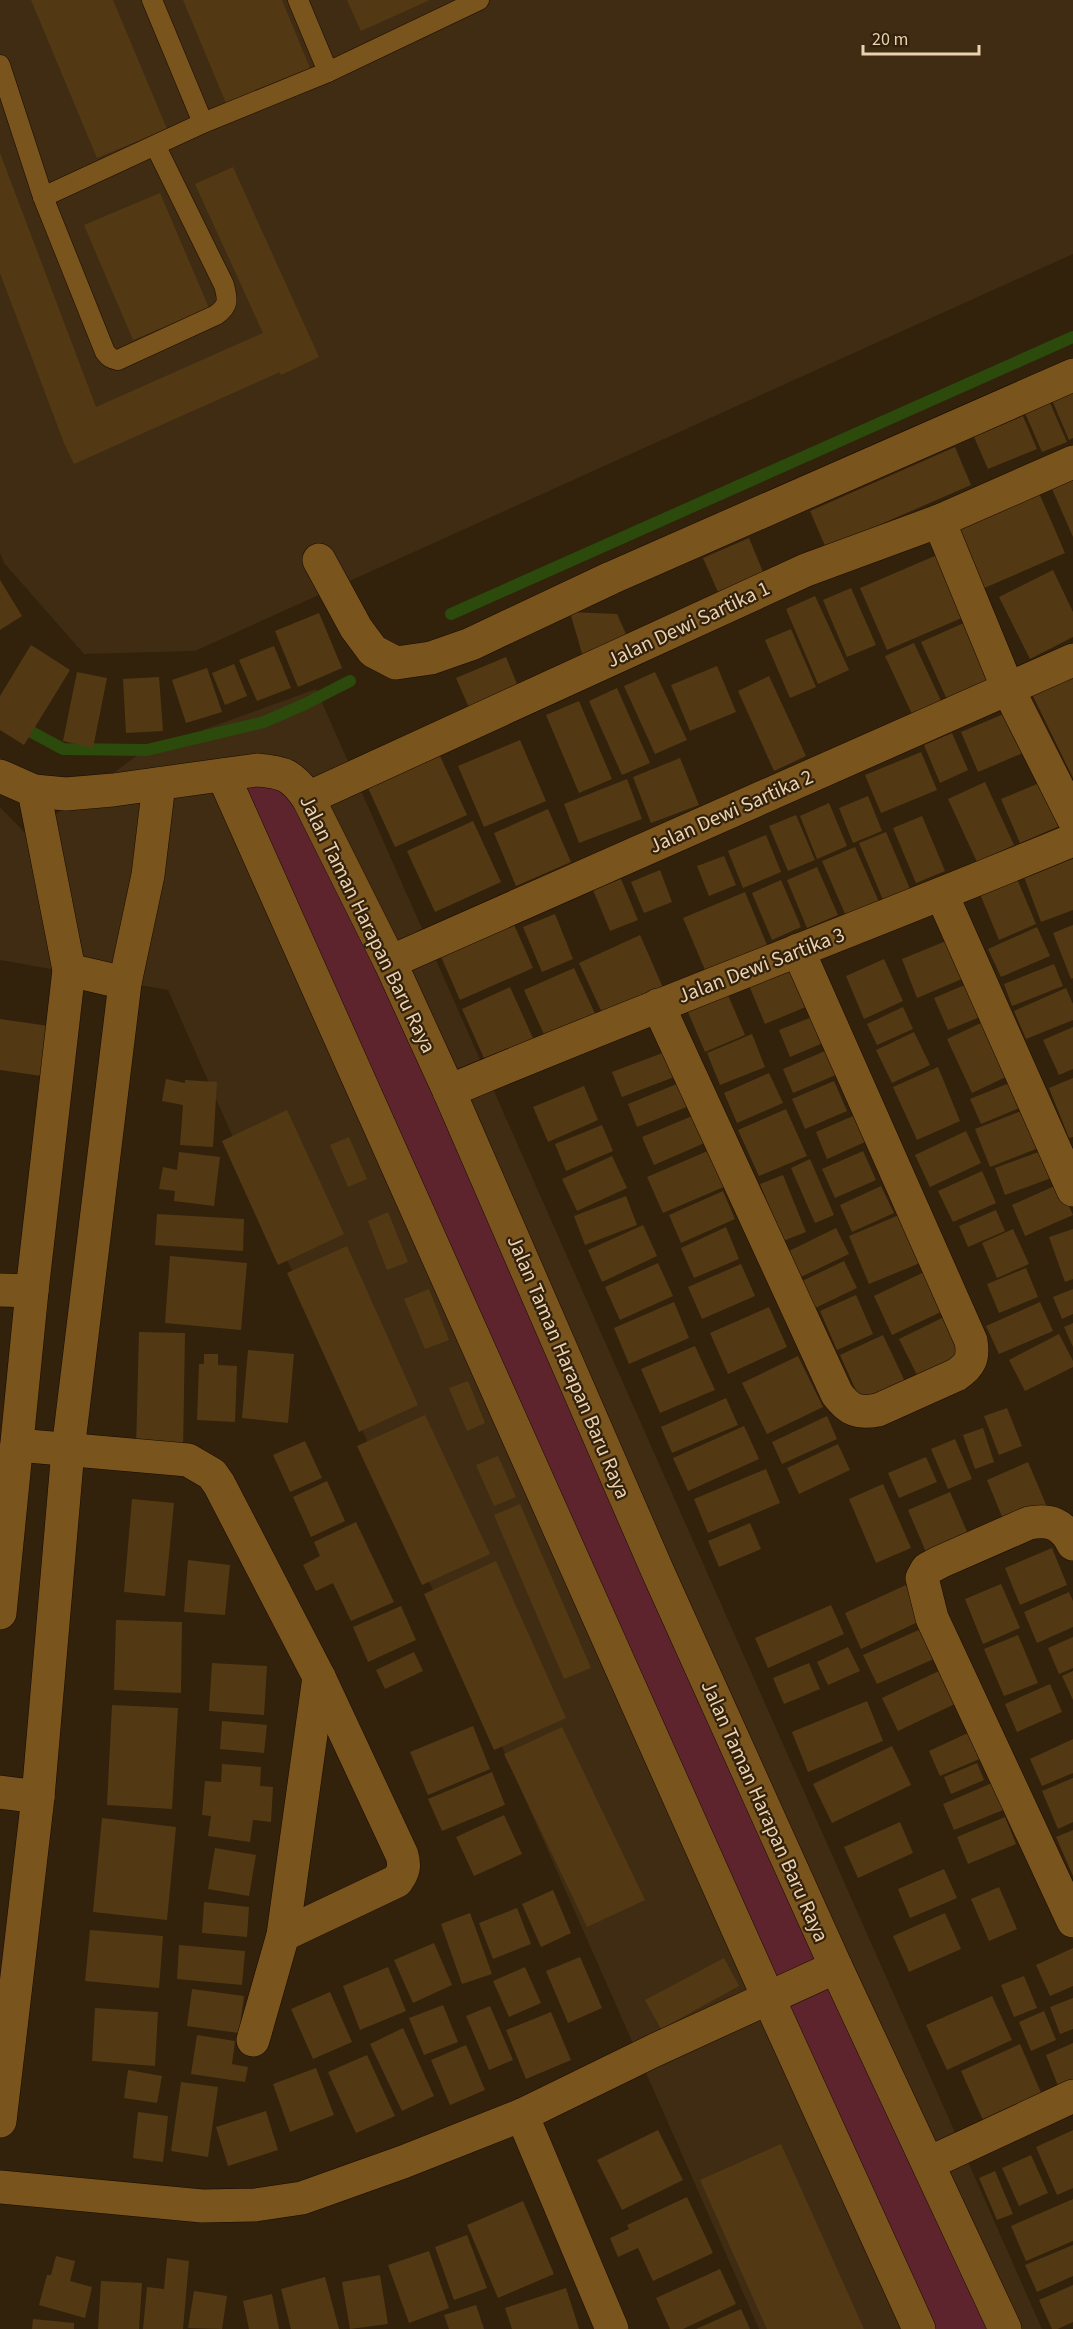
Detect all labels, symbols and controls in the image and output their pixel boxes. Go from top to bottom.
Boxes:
scale bar [863,18,978,56]
text: 20 m [872,27,908,52]
street label: Jalan Dewi Sartika 1 [601,573,775,675]
street label: Jalan Dewi Sartika 2 [644,761,818,861]
street label: Jalan Taman Harapan Baru Raya [292,790,444,1058]
street label: Jalan Dewi Sartika 3 [673,919,849,1011]
street label: Jalan Taman Harapan Baru Raya [500,1231,638,1503]
street label: Jalan Taman Harapan Baru Raya [694,1675,836,1947]

